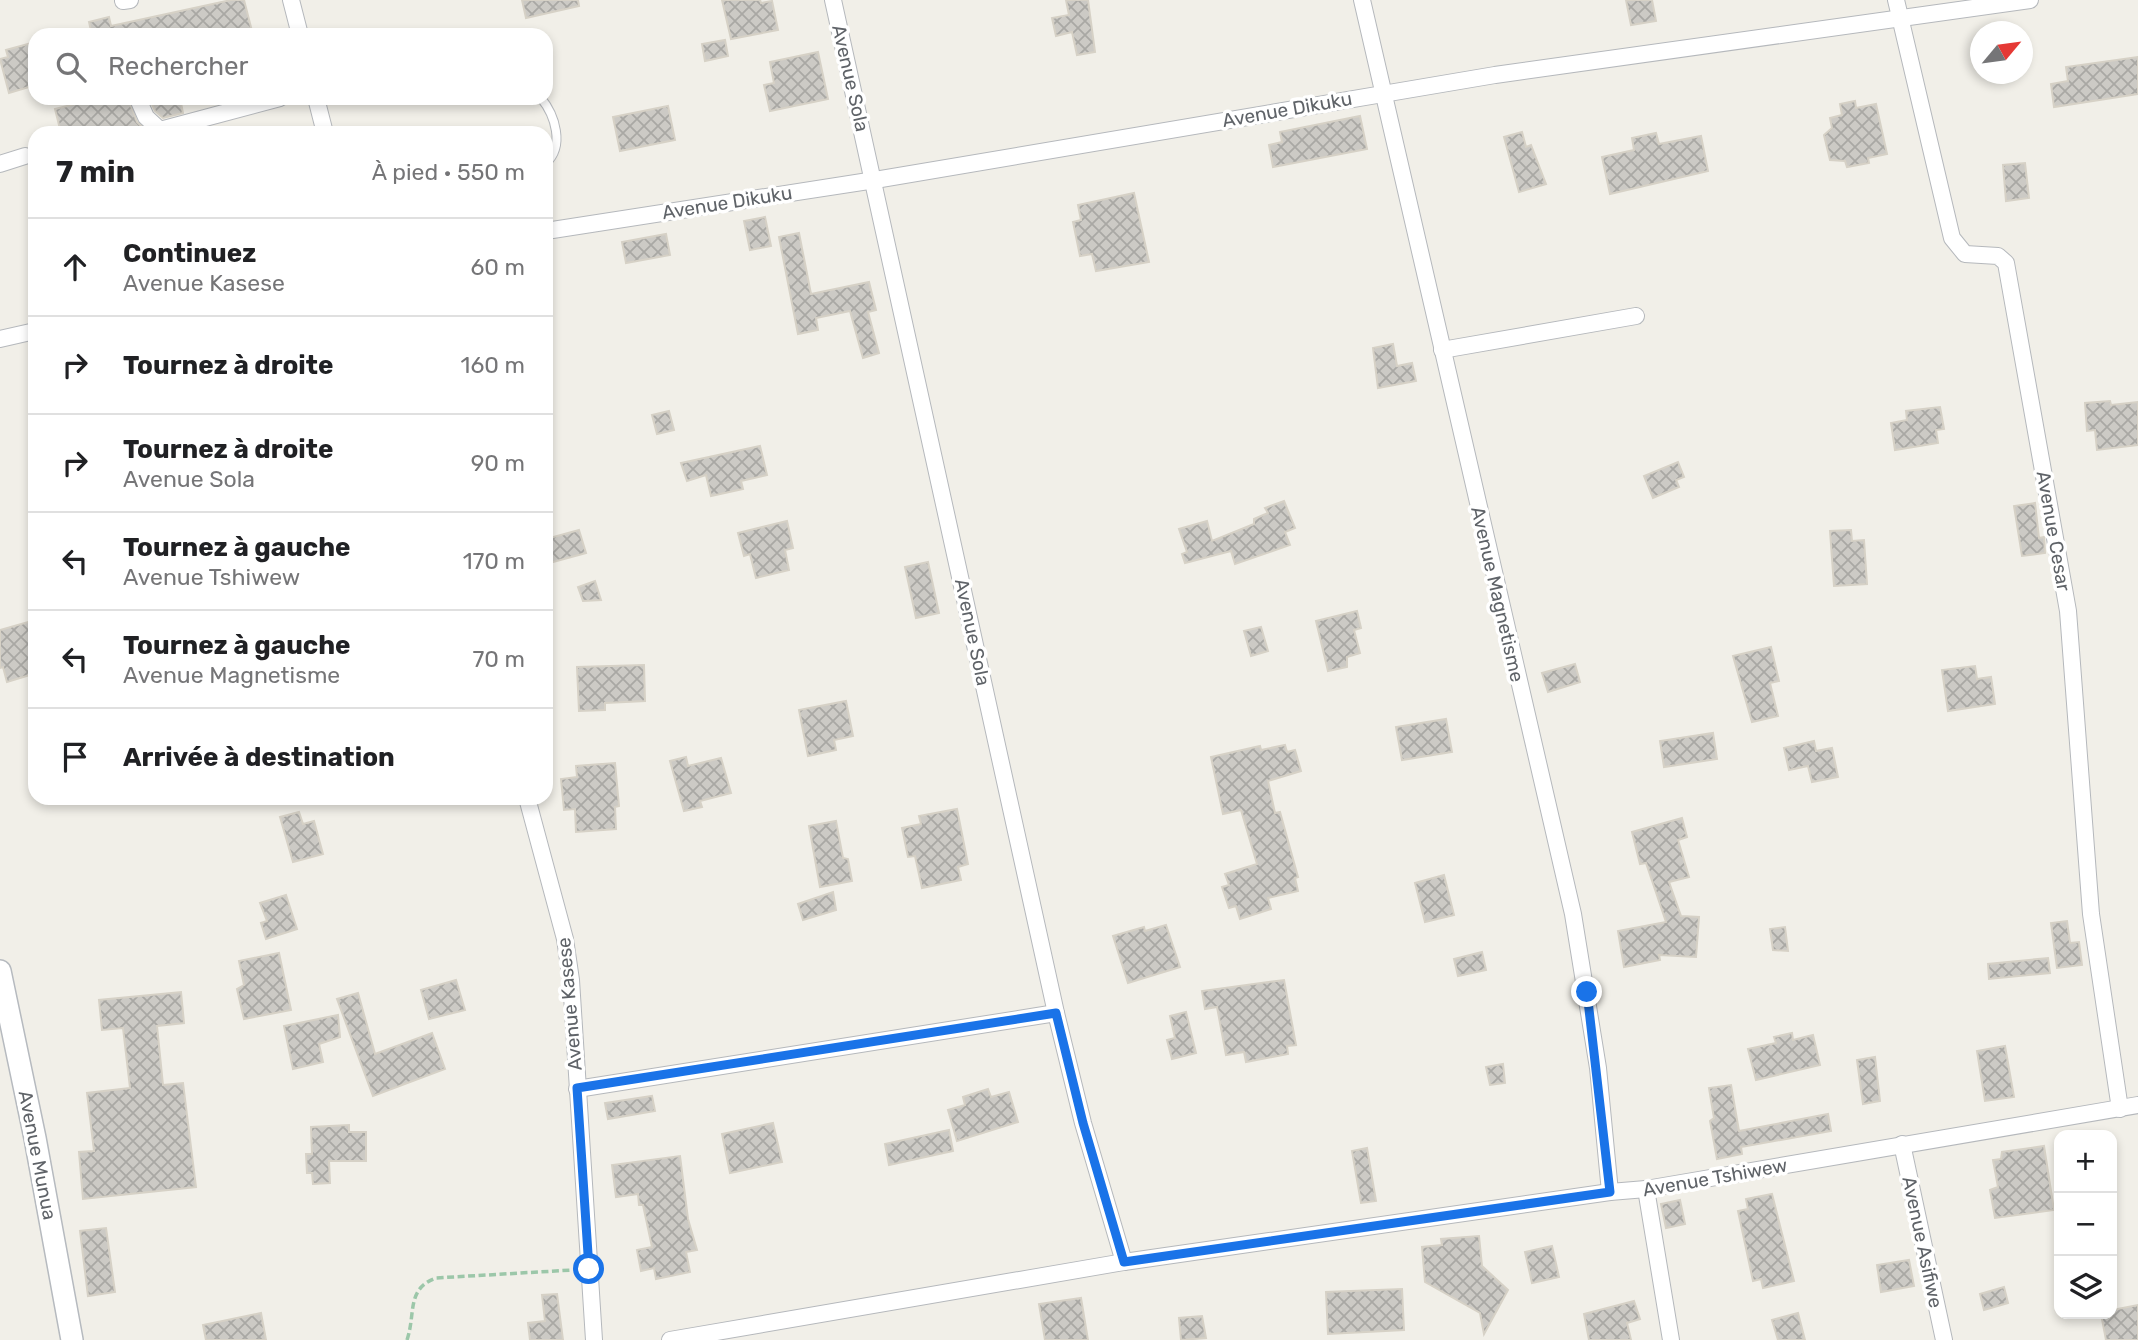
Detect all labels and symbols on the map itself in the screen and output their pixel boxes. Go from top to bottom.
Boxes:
north arrow [1970,21,2033,84]
street label: Avenue Sola [827,22,874,134]
street label: Avenue Dikuku [1220,87,1354,132]
street label: Avenue Dikuku [660,181,794,224]
street label: Avenue Cesar [2032,469,2076,594]
street label: Avenue Magnetisme [1466,504,1529,684]
street label: Avenue Sola [950,576,995,688]
street label: Avenue Kasese [552,936,587,1072]
route end [1571,976,1602,1007]
street label: Avenue Munua [14,1089,61,1222]
street label: Avenue Tshiwew [1641,1153,1789,1202]
street label: Avenue Asifiwe [1897,1174,1948,1310]
route start [573,1253,604,1284]

